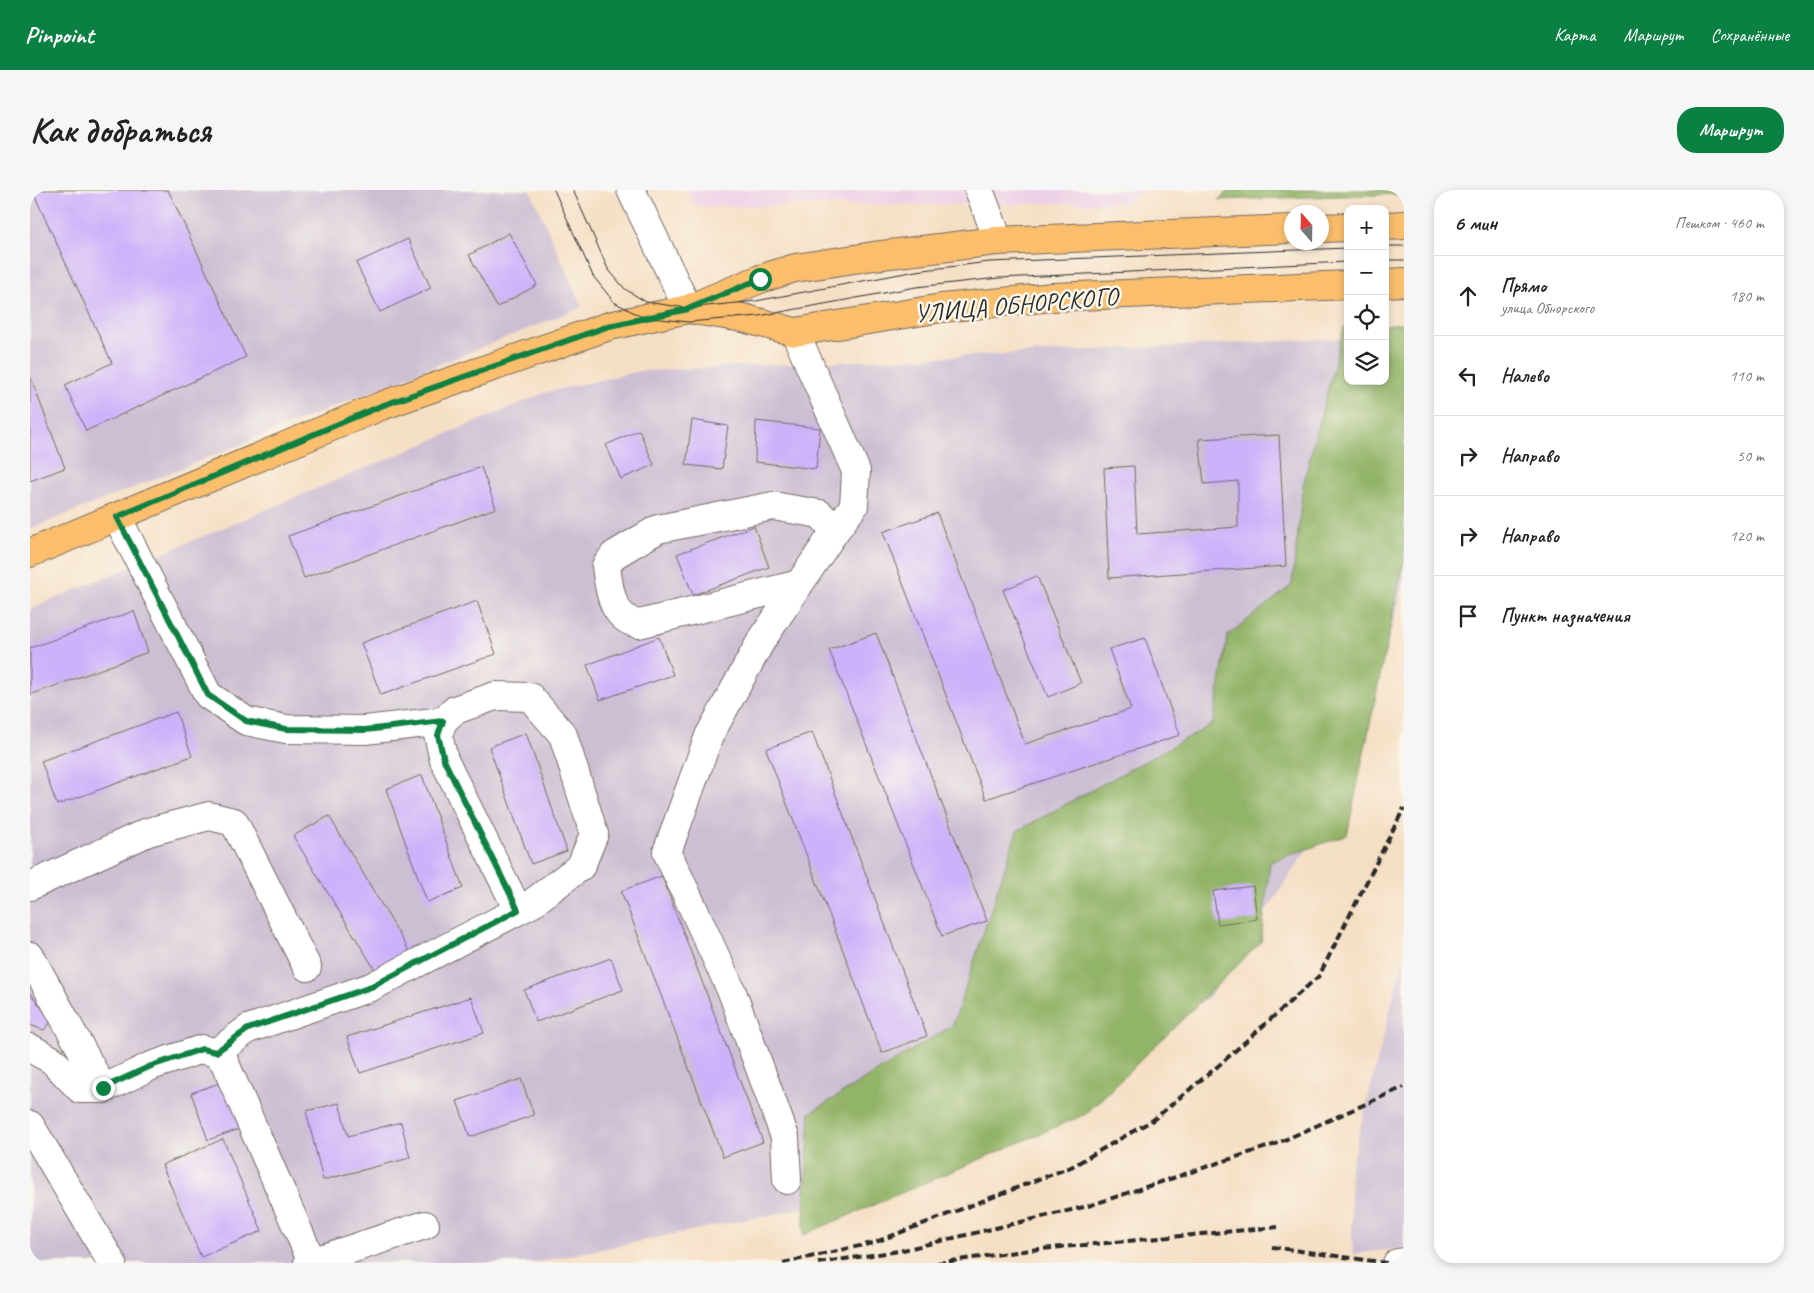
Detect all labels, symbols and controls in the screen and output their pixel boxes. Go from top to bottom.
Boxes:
text: Pinpoint [25,20,94,50]
text: Карта [1554,24,1595,46]
text: Маршрут [1623,24,1683,46]
text: Сохранённые [1711,24,1789,46]
button: Маршрут [1677,107,1784,153]
text: Как добраться [30,108,211,153]
north arrow [1284,205,1329,250]
map controls [1344,205,1389,385]
button: + [1344,205,1389,250]
text: 6 мин [1454,210,1497,236]
text: Пешком · 460 m [1675,213,1764,233]
button: − [1344,250,1389,295]
route start [749,268,772,291]
text: Прямо [1501,274,1546,298]
street label: УЛИЦА ОБНОРСКОГО [913,280,1121,330]
icon: ahead [1454,282,1482,310]
text: 180 m [1730,286,1764,306]
button: locate [1344,295,1389,340]
text: улица Обнорского [1501,298,1594,318]
button: layers [1344,340,1389,385]
icon: left [1454,362,1482,390]
text: Налево [1501,364,1549,388]
text: 110 m [1730,366,1764,386]
icon: right [1454,442,1482,470]
text: Направо [1501,444,1559,468]
text: 50 m [1737,446,1764,466]
icon: right [1454,522,1482,550]
text: Направо [1501,524,1559,548]
text: 120 m [1730,526,1764,546]
icon: arrive [1454,602,1482,630]
text: Пункт назначения [1501,604,1630,628]
route end [92,1077,115,1100]

